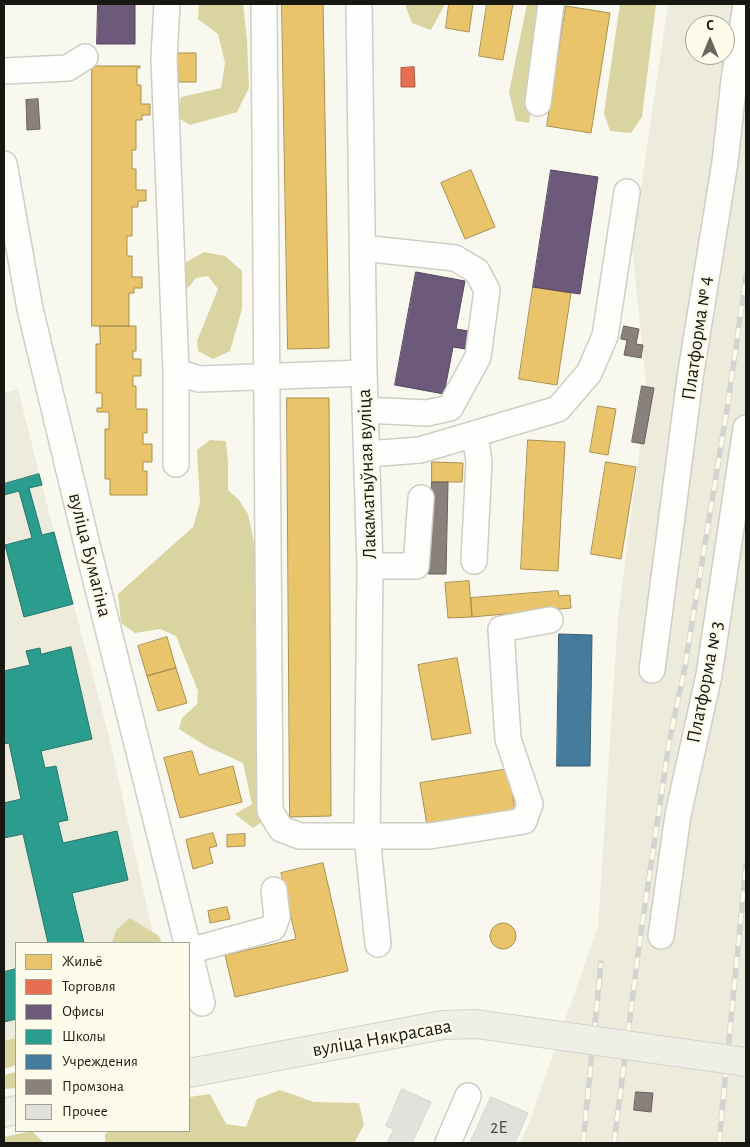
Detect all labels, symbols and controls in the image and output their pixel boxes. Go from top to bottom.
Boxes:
north arrow [685,15,735,65]
text: С [706,19,714,33]
street label: Платформа № 4 [676,274,718,402]
street label: Лакаматыўная вуліца [352,388,382,560]
street label: вуліца Бумагіна [63,490,117,620]
street label: Платформа № 3 [681,619,729,745]
legend [15,942,190,1132]
text: Жильё [62,954,102,969]
text: Торговля [62,979,116,994]
text: Офисы [62,1004,104,1019]
street label: вуліца Някрасава [310,1014,454,1062]
text: Школы [62,1029,106,1044]
text: Учреждения [62,1054,138,1069]
text: Промзона [62,1079,124,1094]
text: Прочее [62,1104,108,1119]
house number: 2Е [490,1117,508,1139]

